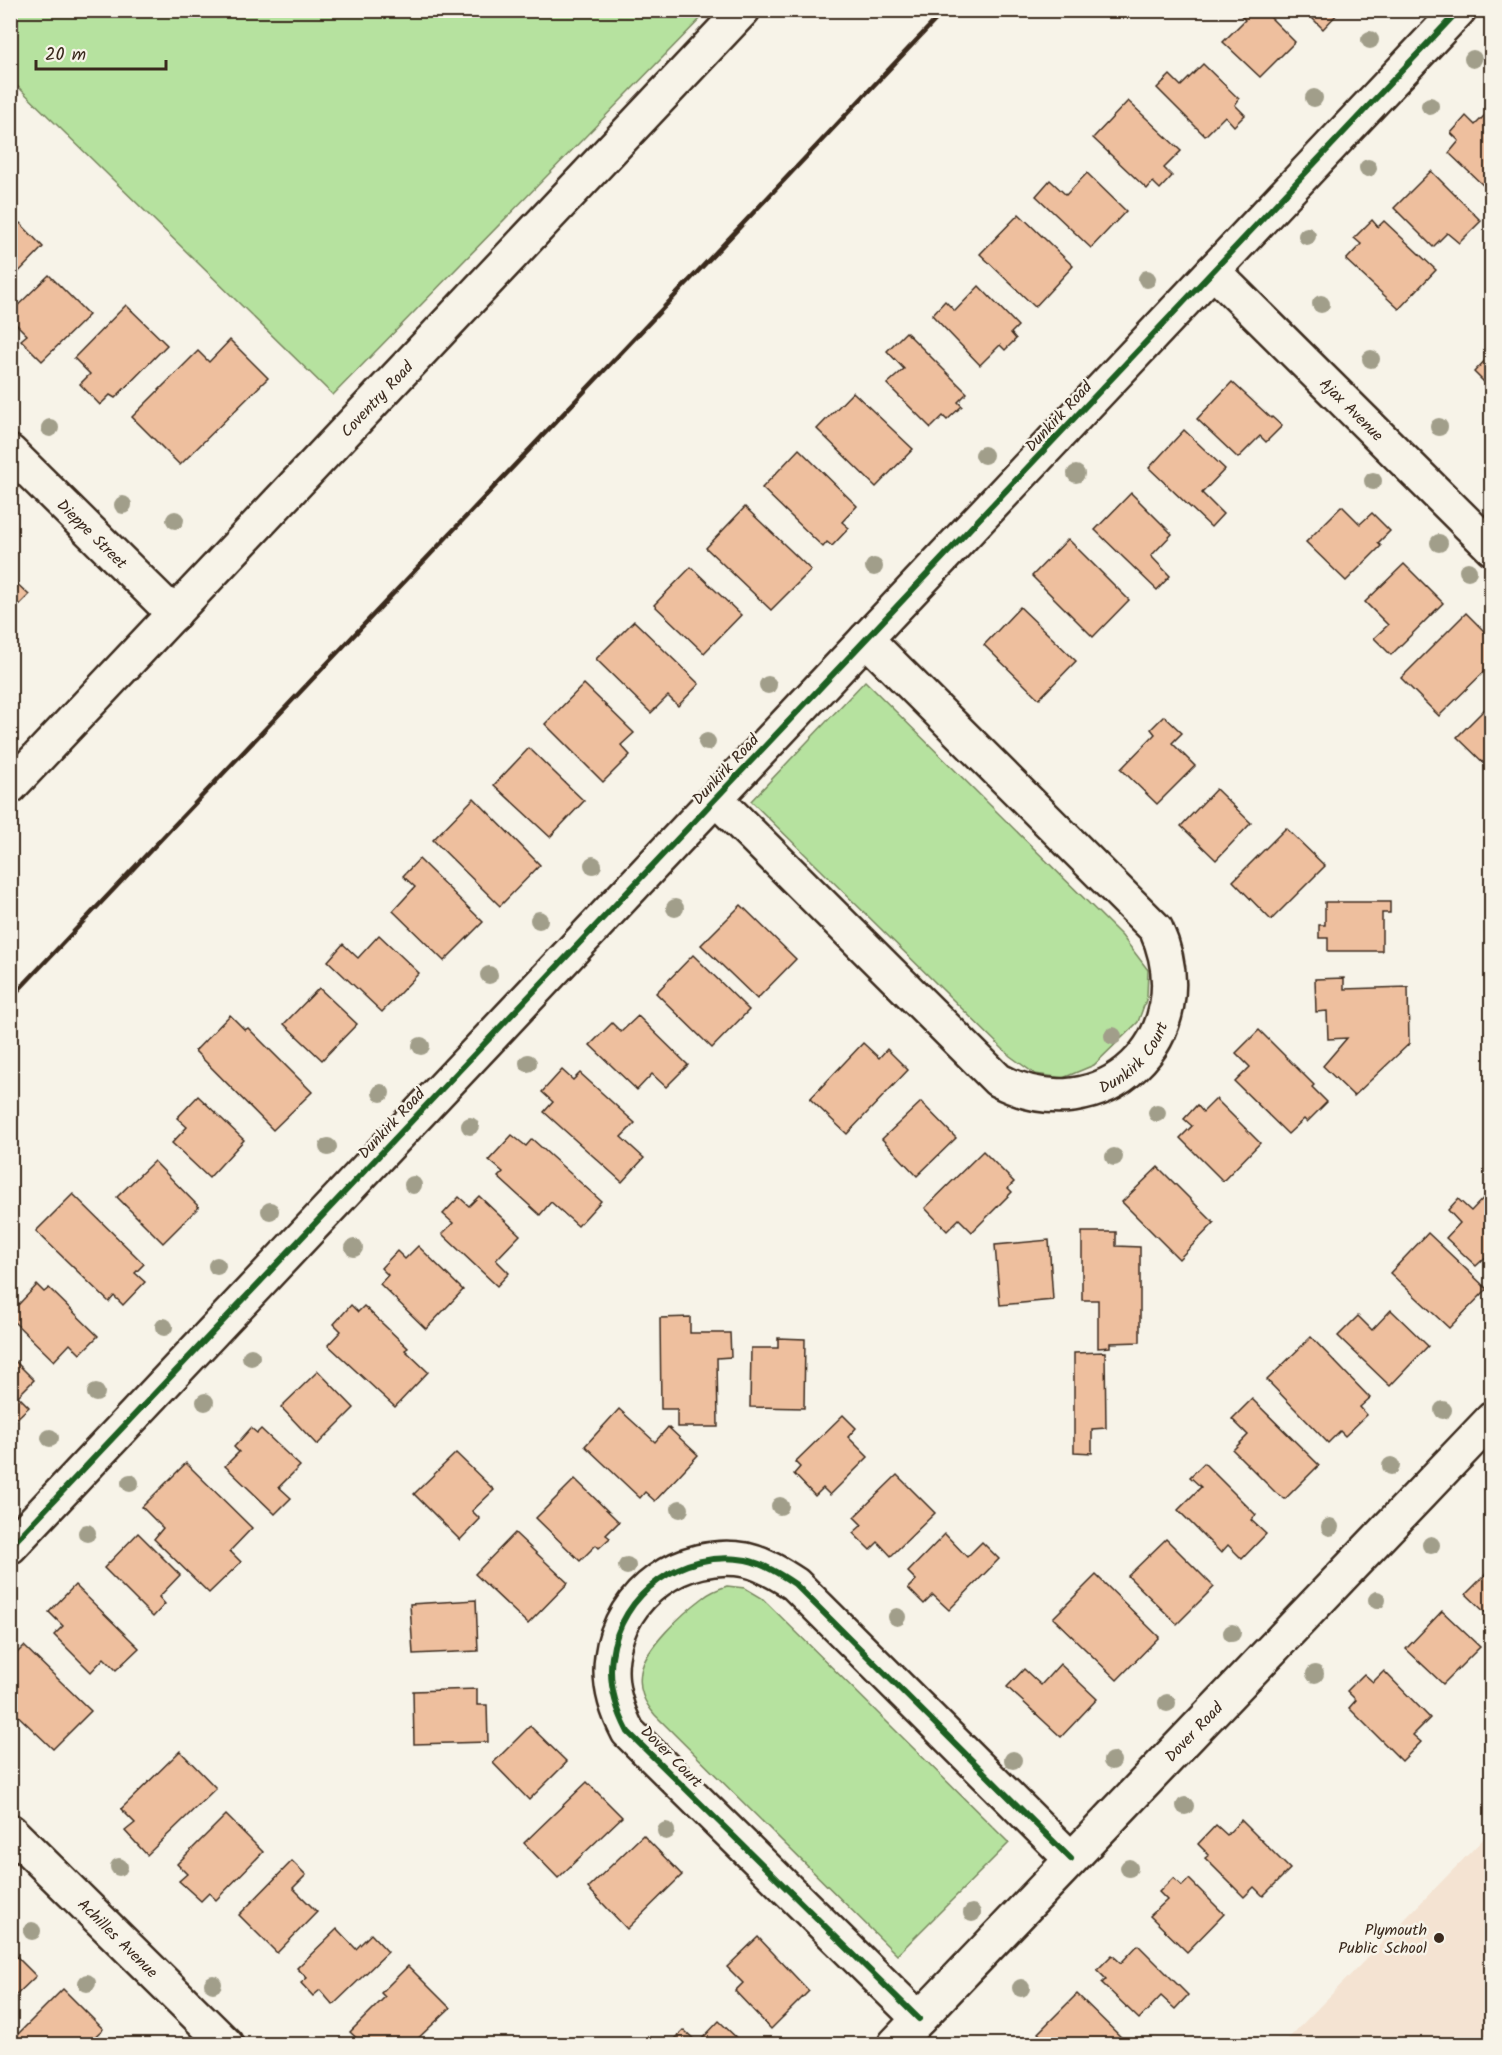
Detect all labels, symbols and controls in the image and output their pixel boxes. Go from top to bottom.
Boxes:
scale bar [36,33,166,71]
text: 20 m [45,41,86,70]
street label: Coventry Road [335,355,421,443]
street label: Ajax Avenue [1313,372,1389,448]
street label: Dunkirk Road [1020,375,1099,458]
street label: Dieppe Street [50,494,133,576]
street label: Dunkirk Road [687,728,766,811]
street label: Dunkirk Court [1095,1018,1176,1101]
street label: Dunkirk Road [353,1082,432,1165]
street label: Dover Road [1159,1696,1230,1769]
street label: Dover Court [634,1720,708,1794]
street label: Achilles Avenue [71,1893,163,1984]
place label: Plymouth Public School [1338,1918,1427,1961]
marker: Plymouth Public School [1432,1931,1446,1945]

